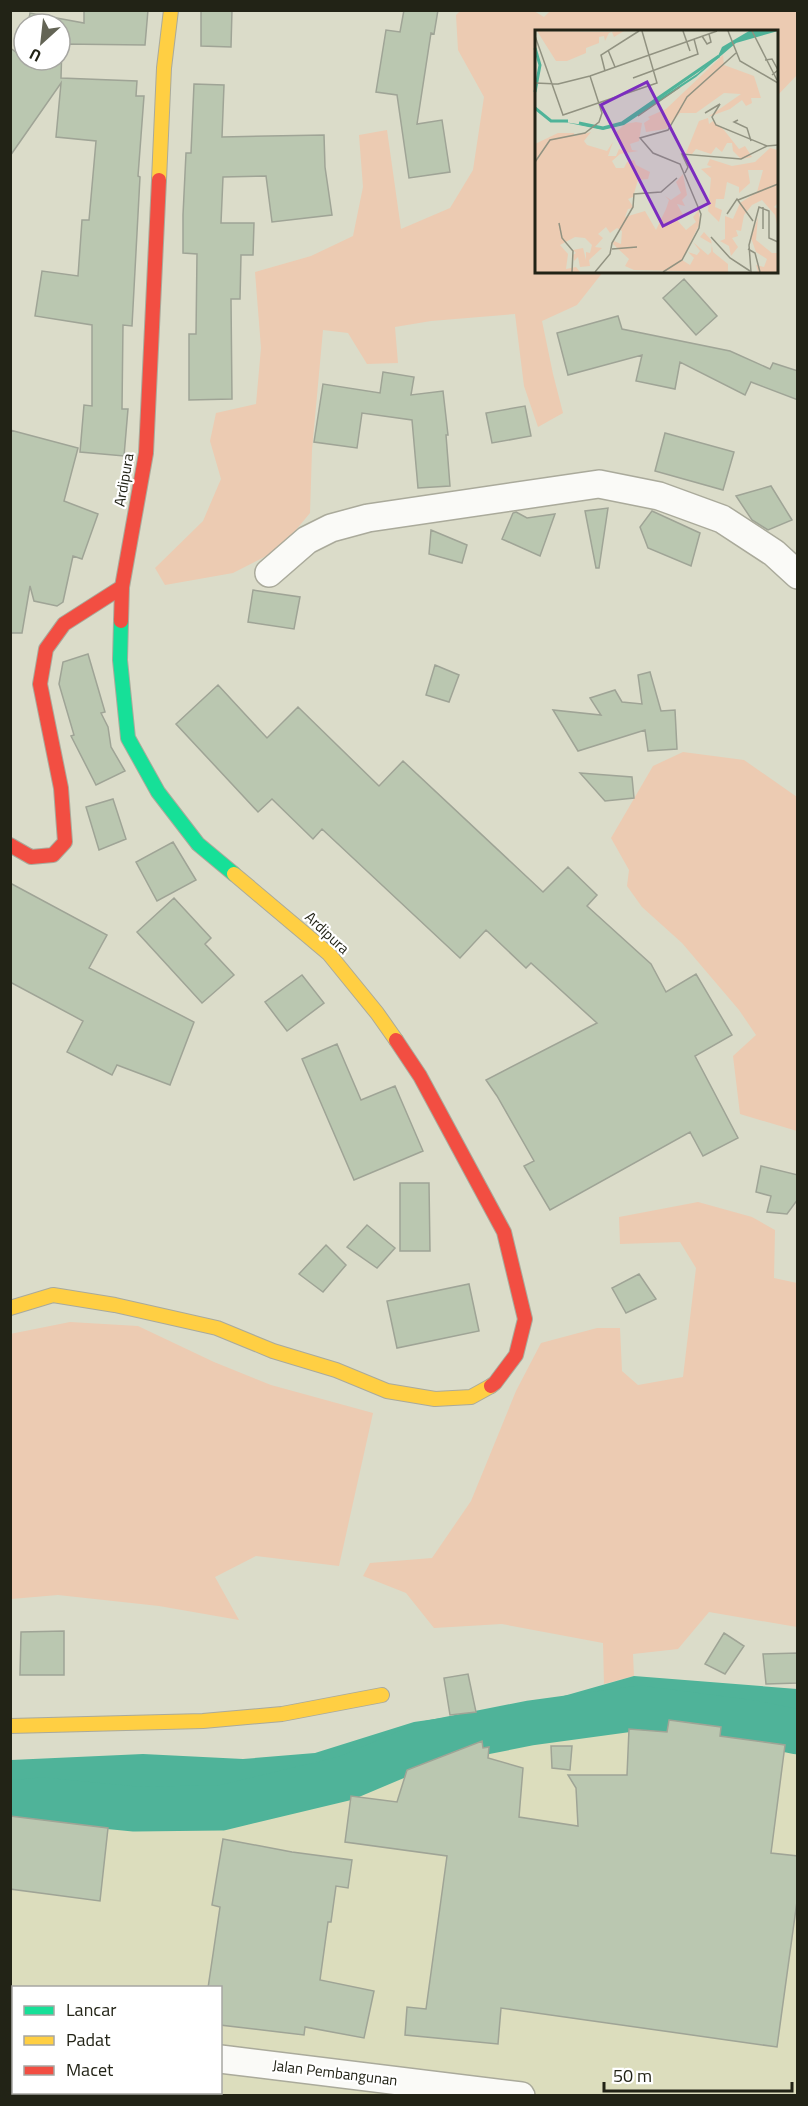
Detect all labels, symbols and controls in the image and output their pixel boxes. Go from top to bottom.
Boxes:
north arrow [12,12,72,72]
inset map [535,30,778,273]
text: U [25,42,45,68]
street label: Ardipura [108,451,140,508]
street label: Ardipura [300,906,355,960]
legend [12,1986,222,2094]
text: Lancar [66,1996,116,2023]
text: Padat [66,2026,111,2053]
street label: Jalan Pembangunan [271,2053,399,2092]
scale bar [604,2055,792,2093]
text: Macet [66,2056,114,2083]
text: 50 m [613,2062,652,2089]

